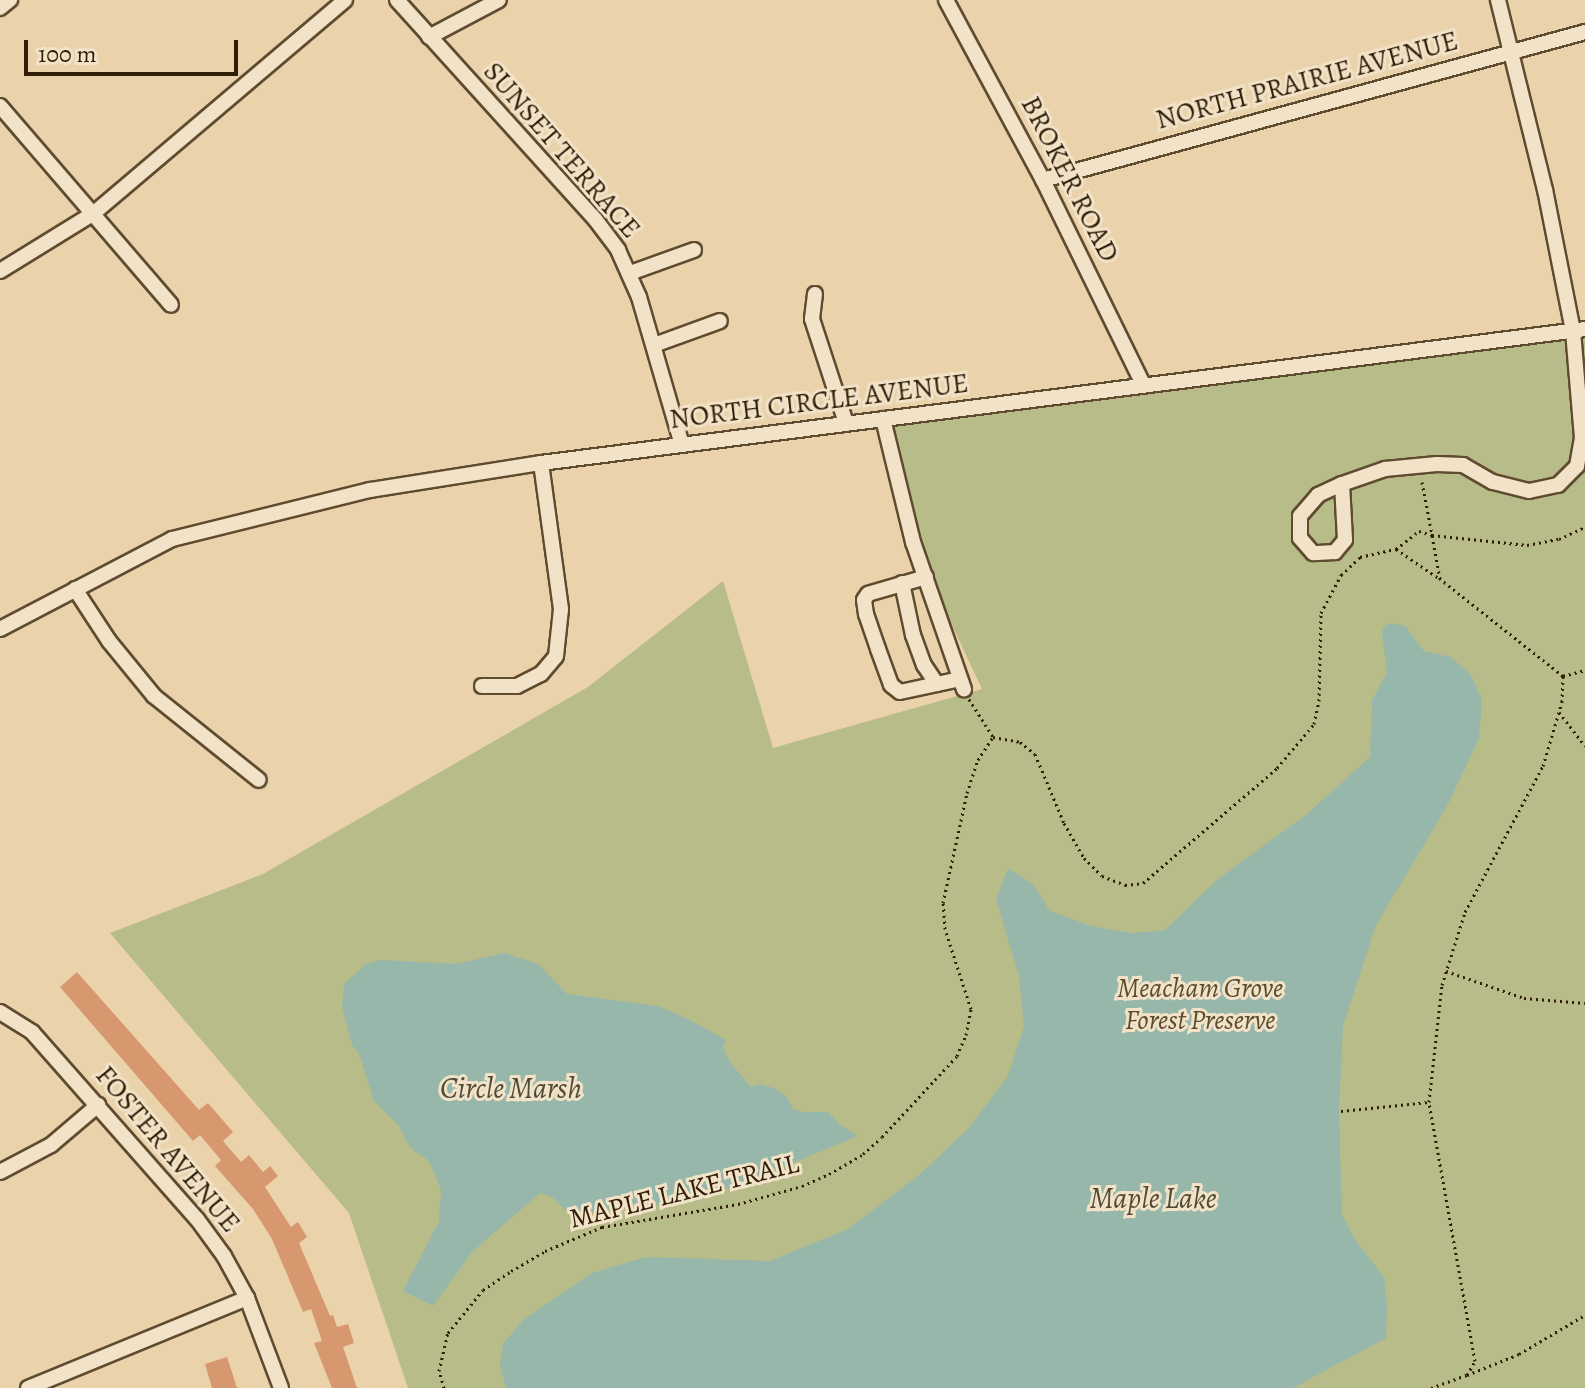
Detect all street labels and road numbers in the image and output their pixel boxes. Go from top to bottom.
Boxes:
street label: NORTH PRAIRIE AVENUE [1152,23,1462,137]
street label: SUNSET TERRACE [476,55,648,245]
street label: BROKER ROAD [1014,90,1126,268]
street label: NORTH CIRCLE AVENUE [668,366,970,436]
street label: FOSTER AVENUE [89,1059,247,1239]
street label: MAPLE LAKE TRAIL [566,1146,802,1236]

